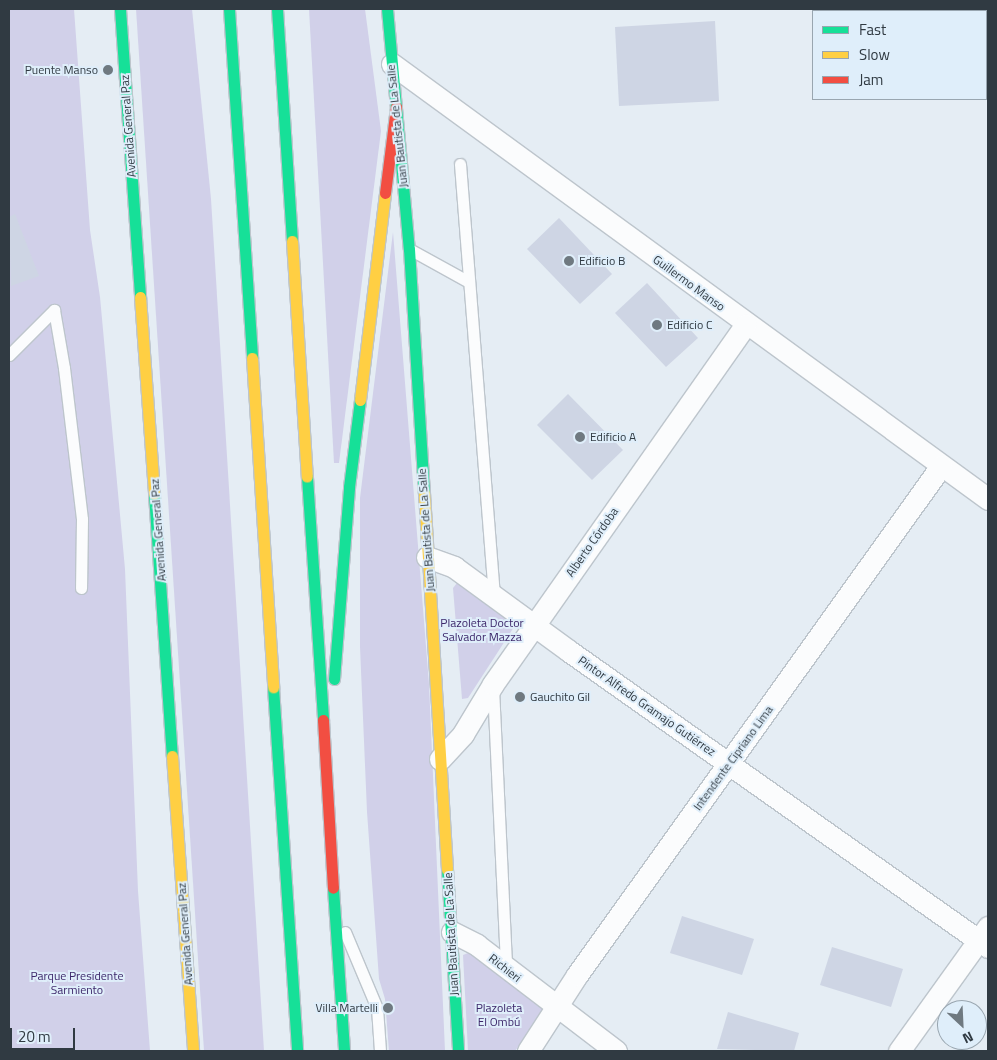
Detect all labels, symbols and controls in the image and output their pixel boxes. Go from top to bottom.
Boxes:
legend [812,10,987,100]
text: Fast [859,18,886,41]
text: Slow [859,43,890,66]
place label: Puente Manso [25,63,98,77]
marker: Puente Manso [102,64,114,76]
street label: Juan Bautista de La Salle [383,64,411,188]
text: Jam [859,68,883,91]
street label: Avenida General Paz [117,74,139,178]
street label: Guillermo Manso [650,252,728,314]
place label: Edificio B [579,254,625,268]
marker: Edificio B [563,255,575,267]
place label: Edificio C [667,318,712,332]
marker: Edificio C [651,319,663,331]
place label: Edificio A [590,430,636,444]
marker: Edificio A [574,431,586,443]
street label: Juan Bautista de La Salle [415,468,437,592]
street label: Avenida General Paz [147,478,169,582]
street label: Alberto Córdoba [563,505,621,579]
park label: Plazoleta Doctor Salvador Mazza [440,616,524,644]
street label: Pintor Alfredo Gramajo Gutiérrez [576,653,718,759]
place label: Gauchito Gil [530,690,590,704]
marker: Gauchito Gil [514,691,526,703]
street label: Intendente Cipriano Lima [690,703,776,813]
street label: Juan Bautista de La Salle [441,872,461,996]
street label: Avenida General Paz [174,882,196,986]
street label: Richieri [486,951,524,985]
park label: Parque Presidente Sarmiento [31,969,123,997]
north arrow [937,1000,987,1050]
place label: Villa Martelli [316,1001,378,1015]
park label: Plazoleta El Ombú [476,1001,522,1029]
marker: Villa Martelli [382,1002,394,1014]
scale bar [12,1018,78,1050]
text: 20 m [18,1025,51,1048]
text: N [959,1027,977,1050]

